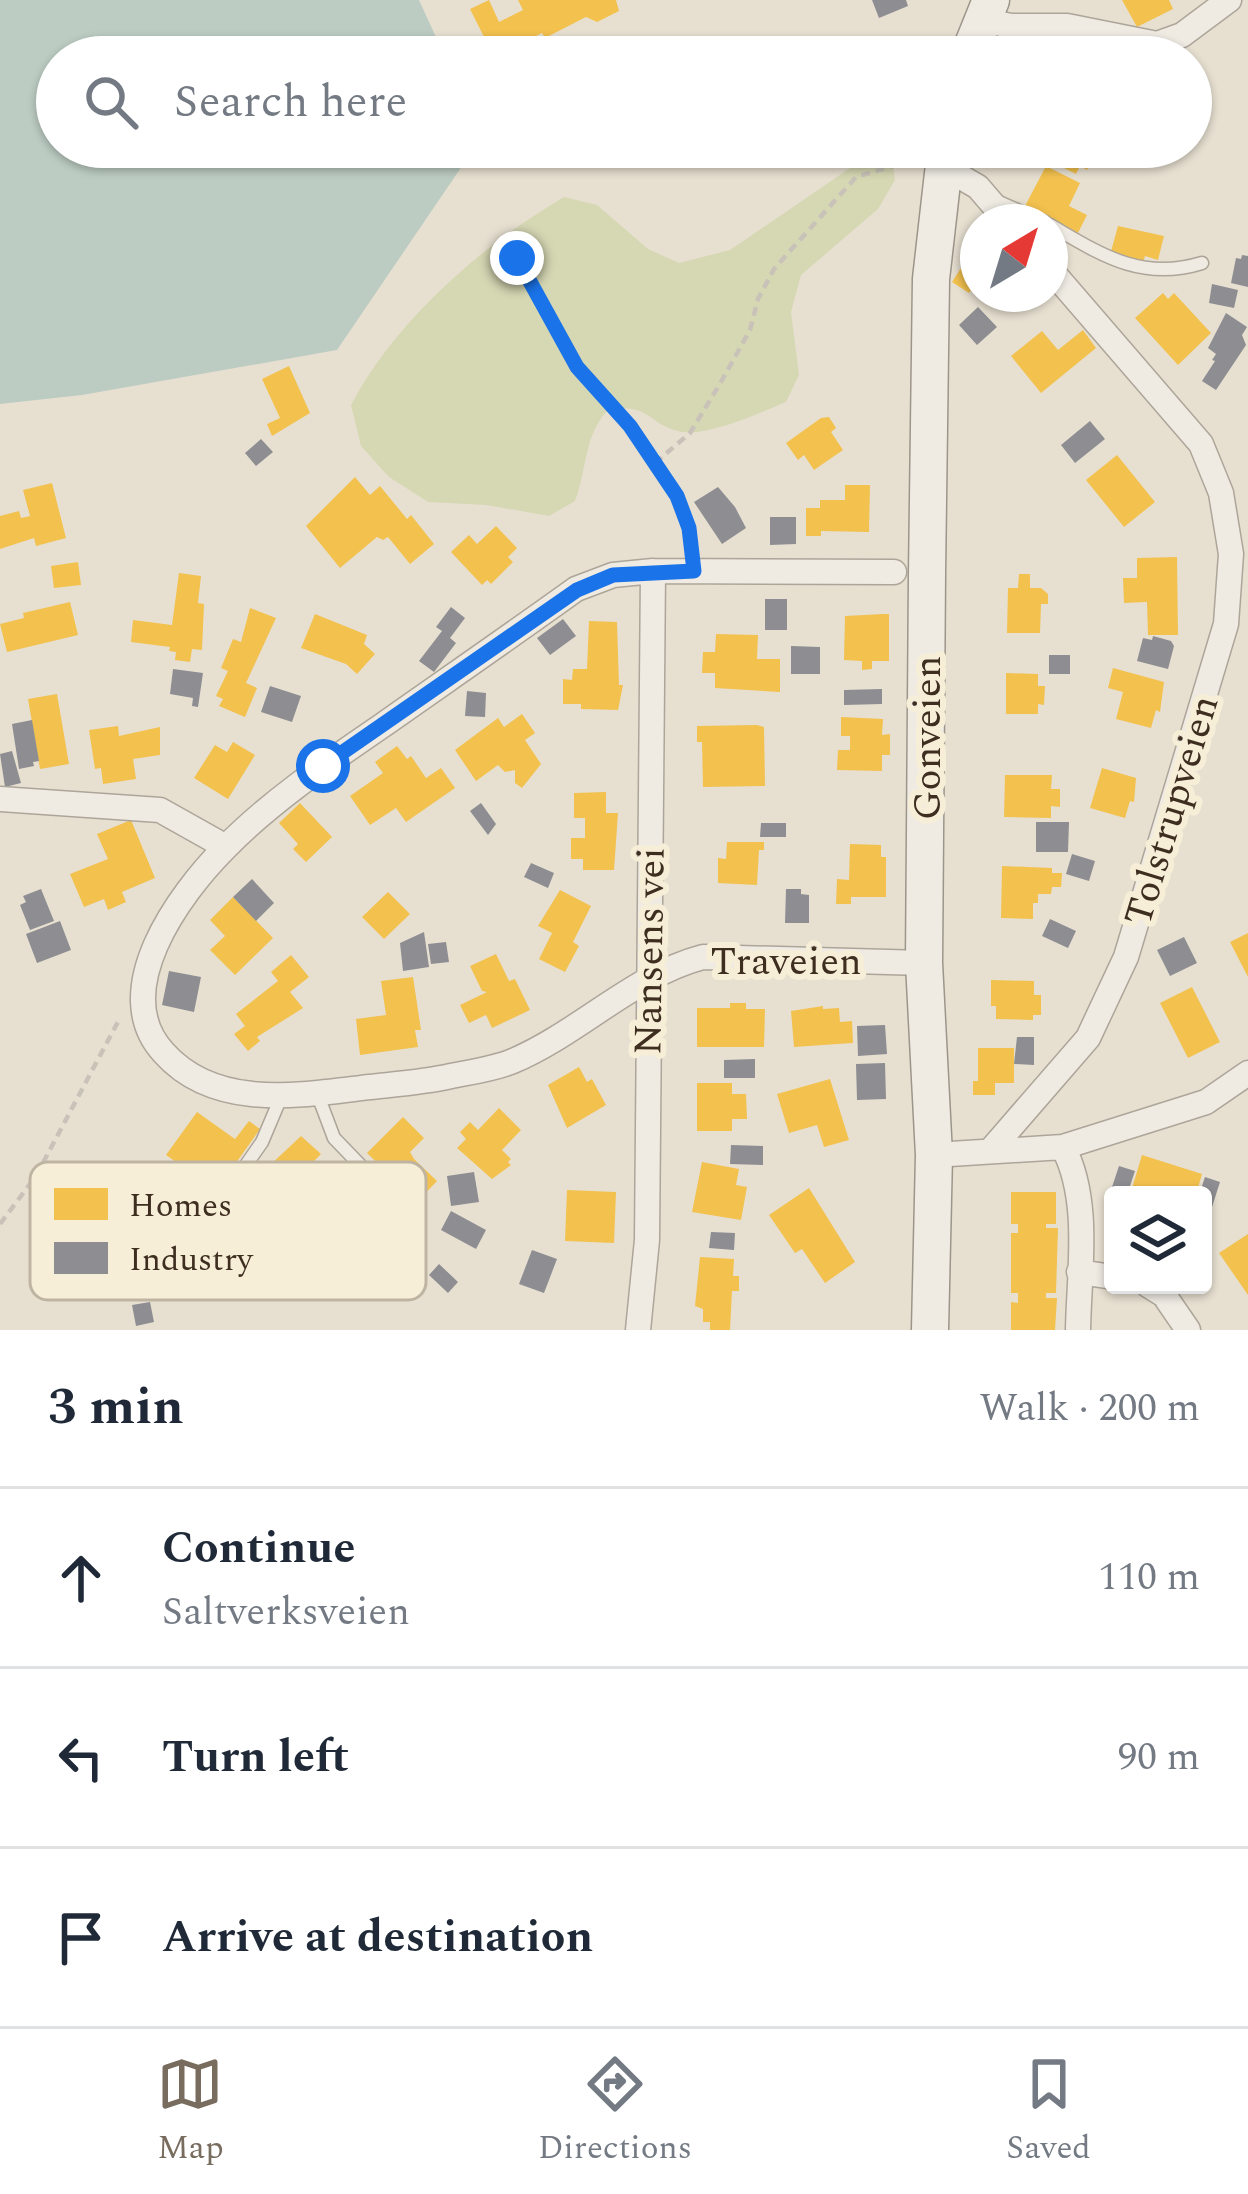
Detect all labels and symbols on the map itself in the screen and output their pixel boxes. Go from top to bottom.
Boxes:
north arrow [960,204,1068,312]
route end [490,231,544,285]
street label: Gonveien [899,656,958,820]
street label: Tolstrupveien [1109,688,1235,933]
route start [296,739,350,793]
street label: Nansens vei [619,847,682,1055]
street label: Traveien [710,933,862,992]
legend [30,1162,426,1300]
text: Homes [129,1181,232,1231]
text: Industry [129,1235,254,1285]

